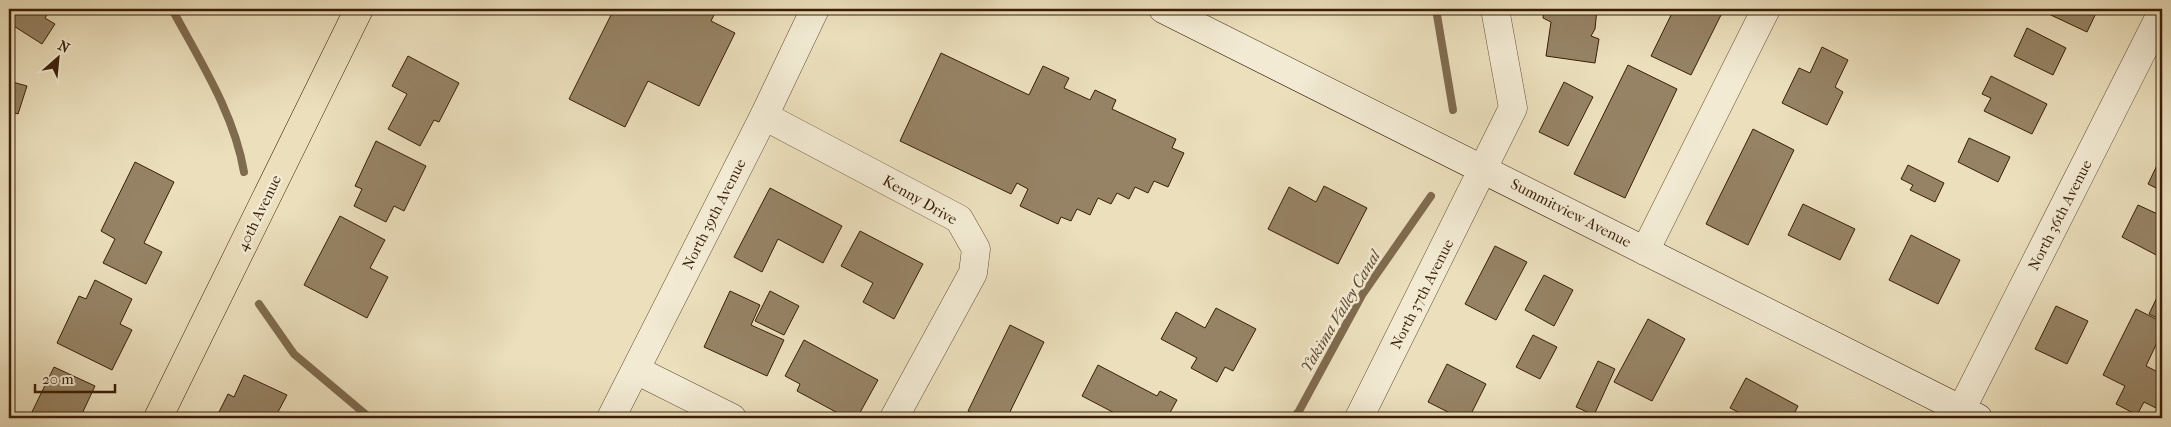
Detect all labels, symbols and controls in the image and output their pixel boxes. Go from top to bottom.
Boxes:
north arrow [32,32,82,82]
text: N [55,37,73,57]
street label: North 39th Avenue [678,155,750,272]
street label: North 36th Avenue [2024,156,2096,273]
street label: 40th Avenue [233,171,285,254]
street label: Kenny Drive [880,171,961,229]
street label: Summitview Avenue [1508,175,1635,251]
street label: North 37th Avenue [1387,236,1458,352]
water label: Yakima Valley Canal [1297,245,1385,375]
scale bar [35,362,115,394]
text: 20 m [42,370,74,388]

